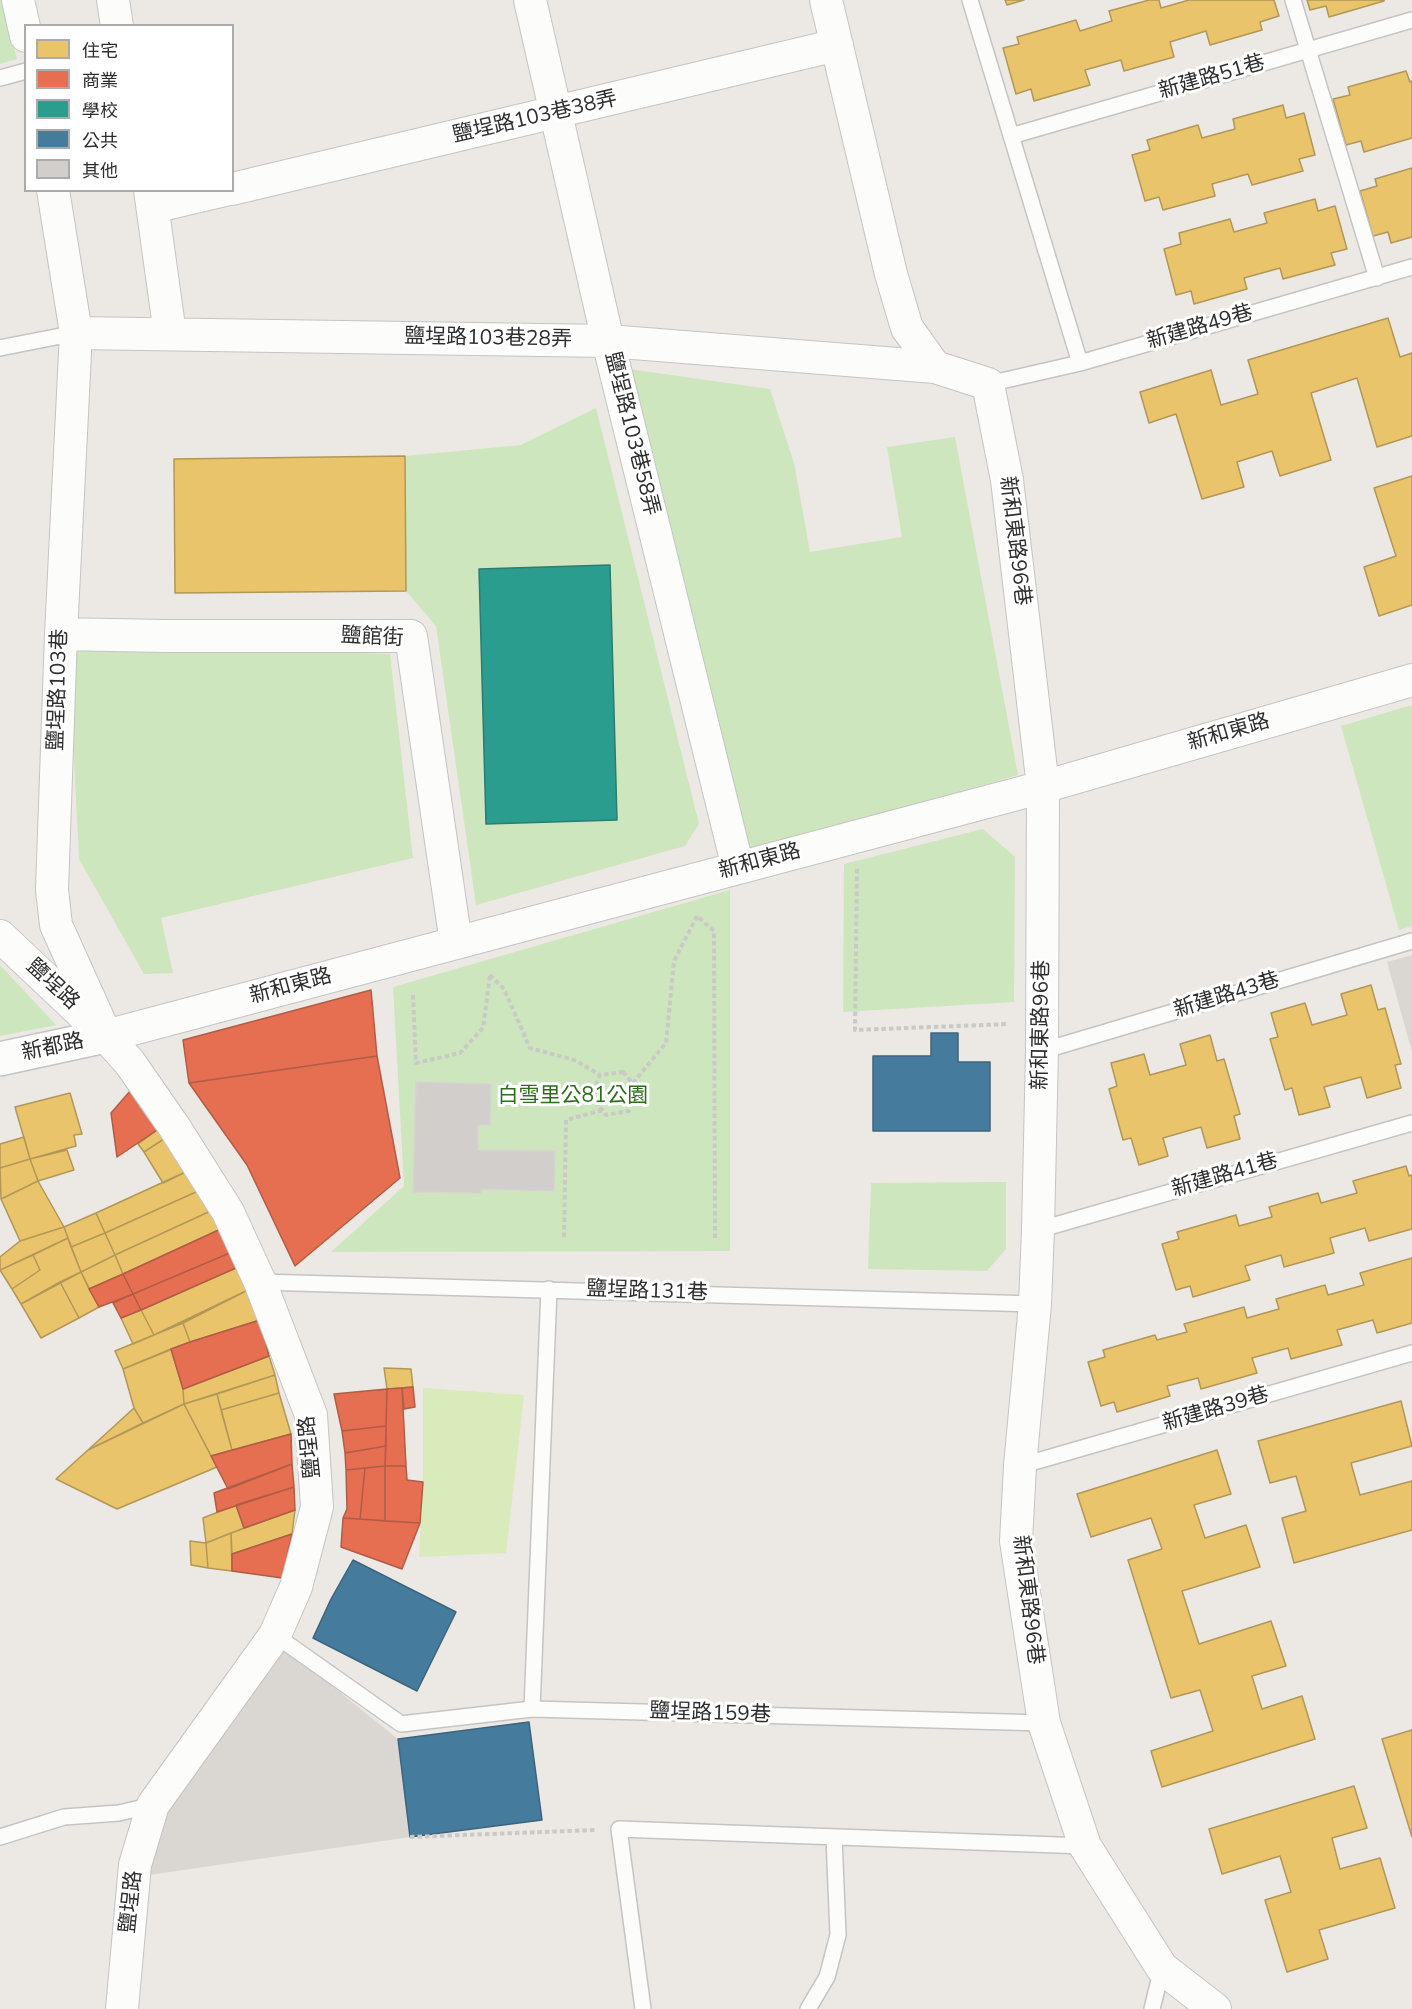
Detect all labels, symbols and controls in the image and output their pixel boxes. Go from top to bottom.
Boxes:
legend [24,24,234,192]
text: 住宅 [82,39,118,63]
street label: 新建路51巷 [1156,51,1268,105]
text: 商業 [82,69,118,93]
street label: 鹽埕路103巷38弄 [450,87,620,149]
text: 學校 [82,99,118,123]
text: 公共 [82,129,118,153]
text: 其他 [82,159,118,183]
street label: 新建路49巷 [1144,301,1256,355]
street label: 鹽埕路103巷28弄 [404,325,572,353]
street label: 鹽埕路103巷58弄 [598,349,664,519]
street label: 新和東路96巷 [994,475,1034,607]
street label: 鹽館街 [340,624,404,652]
street label: 鹽埕路103巷 [44,629,74,751]
street label: 新和東路 [1185,709,1273,757]
street label: 新和東路 [716,839,804,885]
street label: 鹽埕路 [20,954,84,1016]
street label: 新和東路96巷 [1028,960,1056,1090]
street label: 新和東路 [247,964,335,1010]
street label: 新建路43巷 [1171,968,1283,1024]
street label: 新都路 [20,1029,86,1067]
park label: 白雪里公81公園 [497,1084,649,1110]
street label: 新建路41巷 [1169,1149,1281,1203]
street label: 鹽埕路131巷 [586,1277,708,1307]
street label: 新建路39巷 [1160,1383,1272,1437]
street label: 鹽埕路 [295,1414,327,1480]
street label: 新和東路96巷 [1007,1534,1047,1666]
street label: 鹽埕路159巷 [649,1699,771,1729]
street label: 鹽埕路 [116,1869,148,1935]

